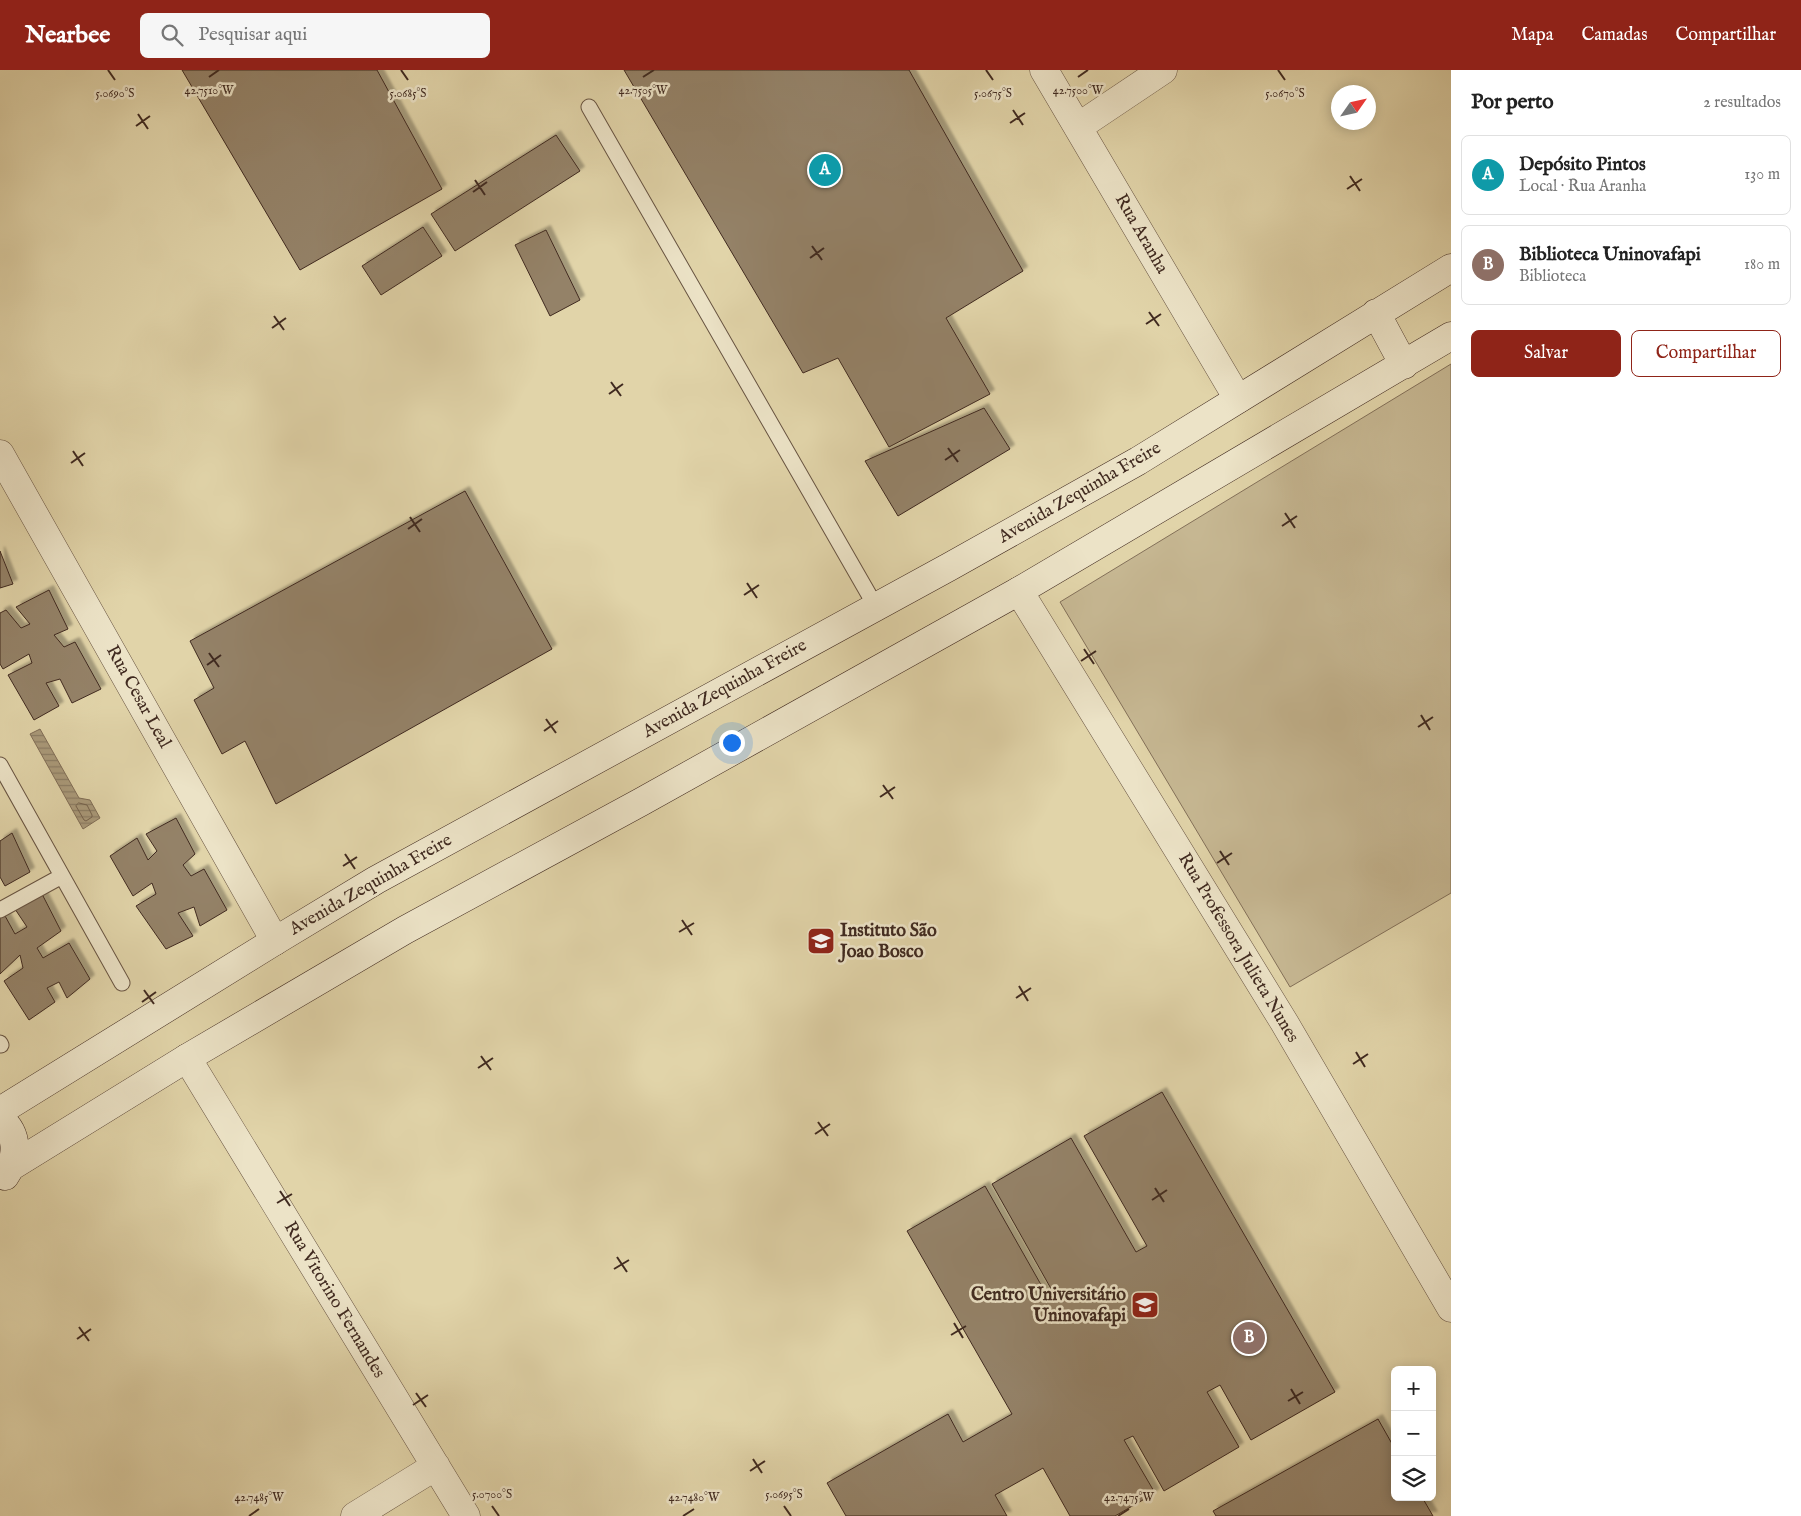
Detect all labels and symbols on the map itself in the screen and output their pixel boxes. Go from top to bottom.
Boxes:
text: 42.7510°W [185,83,234,98]
text: 42.7505°W [619,83,668,98]
text: 42.7500°W [1053,83,1104,98]
north arrow [1331,85,1376,130]
text: 5.0690°S [96,86,134,101]
text: 5.0685°S [390,86,426,101]
text: 5.0675°S [974,86,1012,101]
text: 5.0670°S [1265,86,1305,101]
pin: A [809,151,841,189]
street label: Rua Aranha [1109,190,1173,278]
street label: Avenida Zequinha Freire [994,437,1165,549]
street label: Avenida Zequinha Freire [638,634,811,744]
street label: Rua Cesar Leal [100,641,176,753]
your location [719,730,745,756]
street label: Avenida Zequinha Freire [285,829,456,941]
street label: Rua Professora Julieta Nunes [1172,849,1304,1047]
place label: Instituto São Joao Bosco [838,920,937,964]
school or university icon: Instituto São Joao Bosco [806,926,836,956]
street label: Rua Vitorino Fernandes [278,1217,390,1383]
place label: Centro Universitário Uninovafapi [971,1284,1126,1328]
school or university icon: Centro Universitário Uninovafapi [1130,1290,1160,1320]
pin: B [1233,1319,1265,1357]
text: 5.0700°S [472,1487,512,1502]
text: 5.0695°S [765,1487,803,1502]
text: 42.7485°W [234,1490,284,1505]
text: 42.7480°W [669,1490,720,1505]
text: 42.7475°W [1104,1490,1154,1505]

